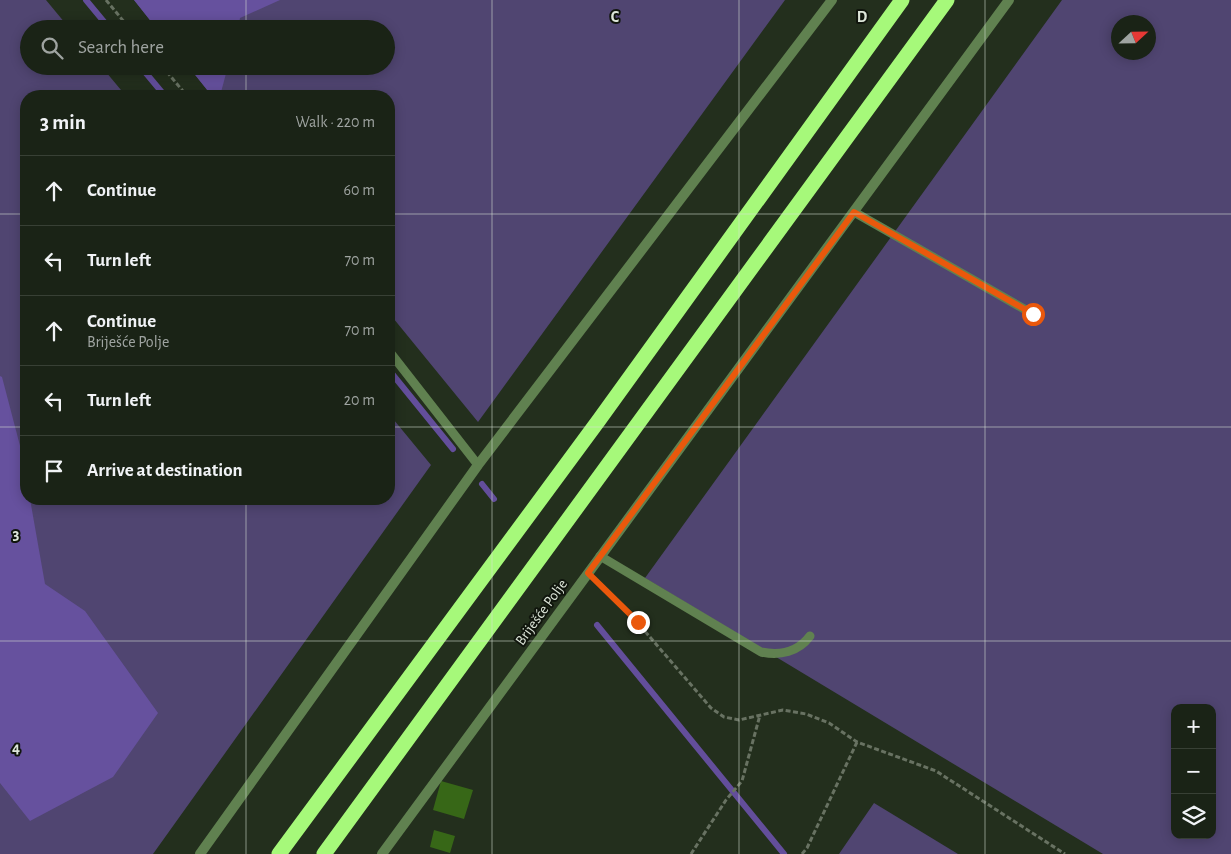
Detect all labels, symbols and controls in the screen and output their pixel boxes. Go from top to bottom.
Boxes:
text: C [611,9,620,25]
text: D [857,9,868,25]
north arrow [1111,15,1156,60]
search box [20,20,395,75]
icon: search [38,34,66,62]
text: Search here [78,38,164,57]
text: 3 min [40,112,86,133]
text: Walk · 220 m [296,114,375,130]
icon: ahead [40,177,68,205]
text: Continue [87,181,156,200]
text: 60 m [344,182,375,198]
icon: left [40,247,68,275]
text: Turn left [87,251,151,270]
text: 70 m [344,252,375,268]
route start [1022,303,1045,326]
text: Continue [87,312,156,331]
icon: ahead [40,317,68,345]
text: 70 m [344,322,375,338]
text: Briješće Polje [87,334,169,350]
icon: left [40,387,68,415]
text: Turn left [87,391,151,410]
text: 20 m [344,392,375,408]
icon: arrive [40,457,68,485]
text: Arrive at destination [87,461,243,480]
text: 3 [13,526,20,542]
street label: Briješće Polje [513,577,570,648]
route end [627,611,650,634]
map controls [1171,704,1216,839]
button: + [1171,704,1216,749]
text: 4 [12,740,20,756]
button: − [1171,749,1216,794]
button: layers [1171,794,1216,839]

